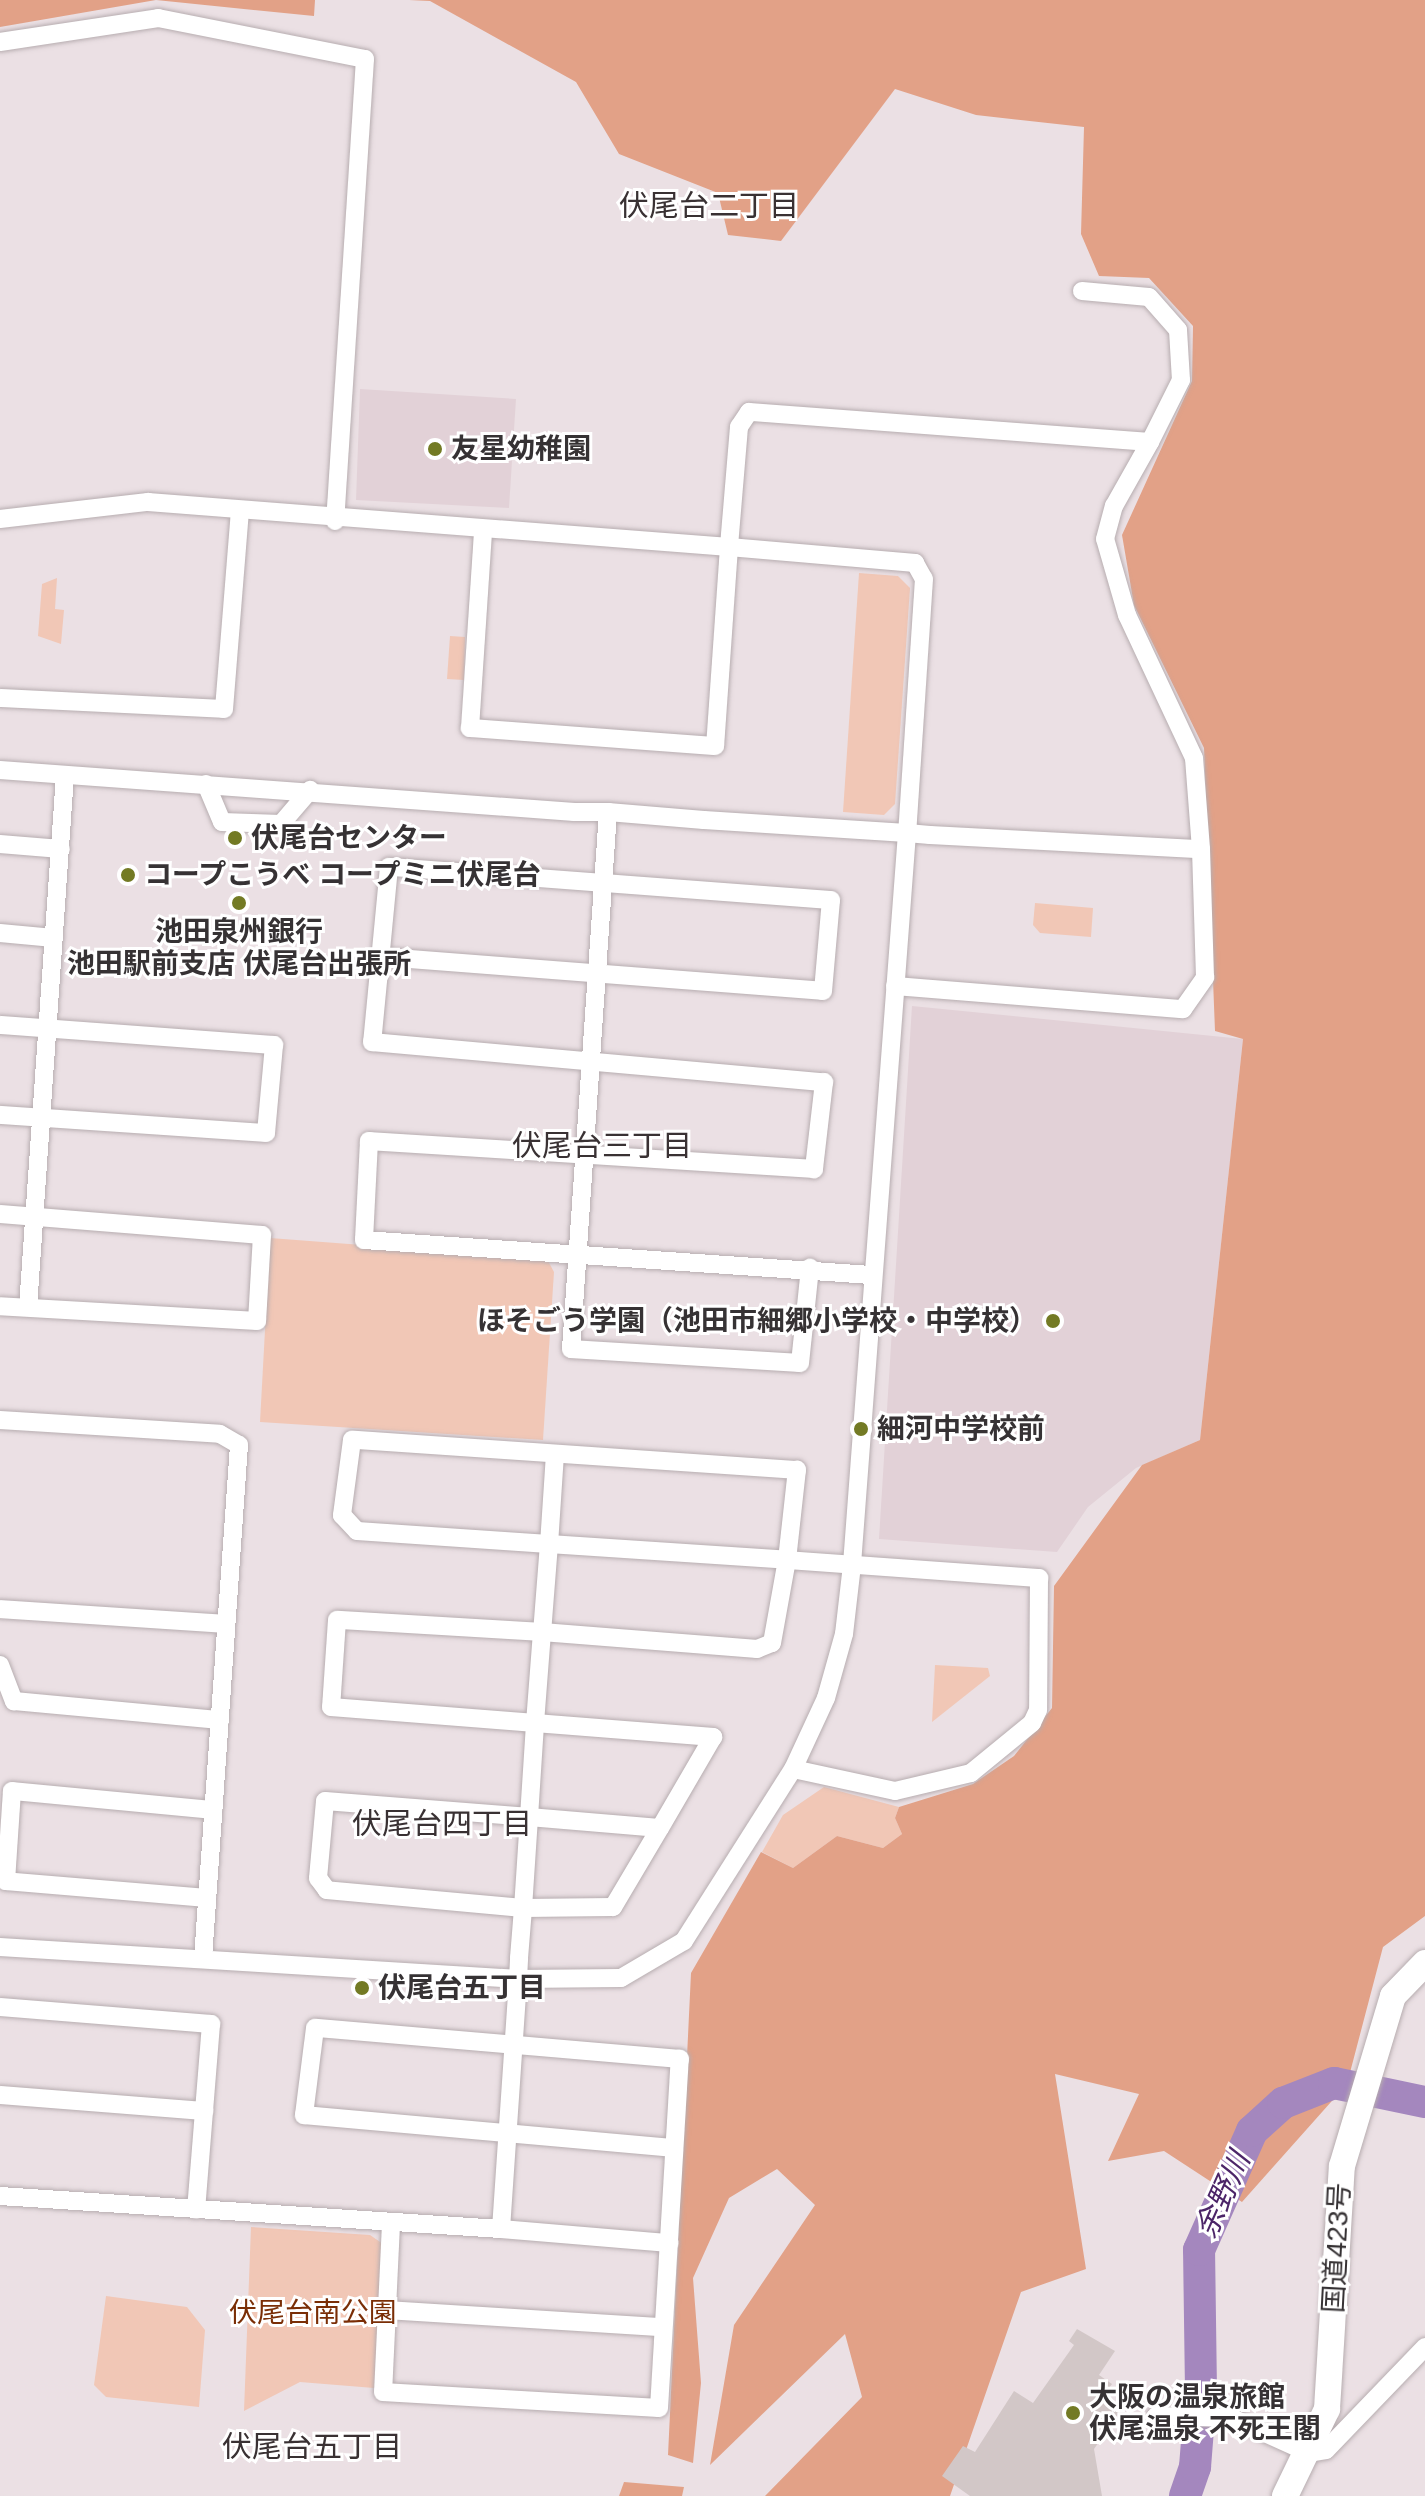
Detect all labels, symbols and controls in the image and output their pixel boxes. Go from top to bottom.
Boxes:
district label: 伏尾台二丁目 [619,188,799,224]
place label: 友星幼稚園 [451,432,591,466]
marker: 友星幼稚園 [426,440,444,458]
place label: 伏尾台センター [251,821,447,855]
marker: 伏尾台センター [226,829,244,847]
place label: コープこうべ コープミニ伏尾台 [144,858,544,892]
marker: コープこうべ コープミニ伏尾台 [119,866,137,884]
marker: 池田泉州銀行 池田駅前支店 伏尾台出張所 [230,894,248,912]
place label: 池田泉州銀行 池田駅前支店 伏尾台出張所 [67,915,411,981]
district label: 伏尾台三丁目 [512,1128,692,1164]
place label: ほそごう学園（池田市細郷小学校・中学校） [477,1304,1037,1338]
marker: ほそごう学園（池田市細郷小学校・中学校） [1044,1312,1062,1330]
place label: 細河中学校前 [877,1412,1045,1446]
marker: 細河中学校前 [852,1420,870,1438]
district label: 伏尾台四丁目 [352,1806,532,1842]
place label: 伏尾台五丁目 [378,1971,546,2005]
marker: 伏尾台五丁目 [353,1979,371,1997]
water label: 余野川 [1188,2147,1258,2243]
street label: 国道423号 [1317,2182,1357,2314]
park label: 伏尾台南公園 [229,2296,397,2330]
place label: 大阪の温泉旅館 伏尾温泉 不死王閣 [1089,2380,1321,2446]
marker: 大阪の温泉旅館 伏尾温泉 不死王閣 [1064,2404,1082,2422]
district label: 伏尾台五丁目 [222,2429,402,2465]

